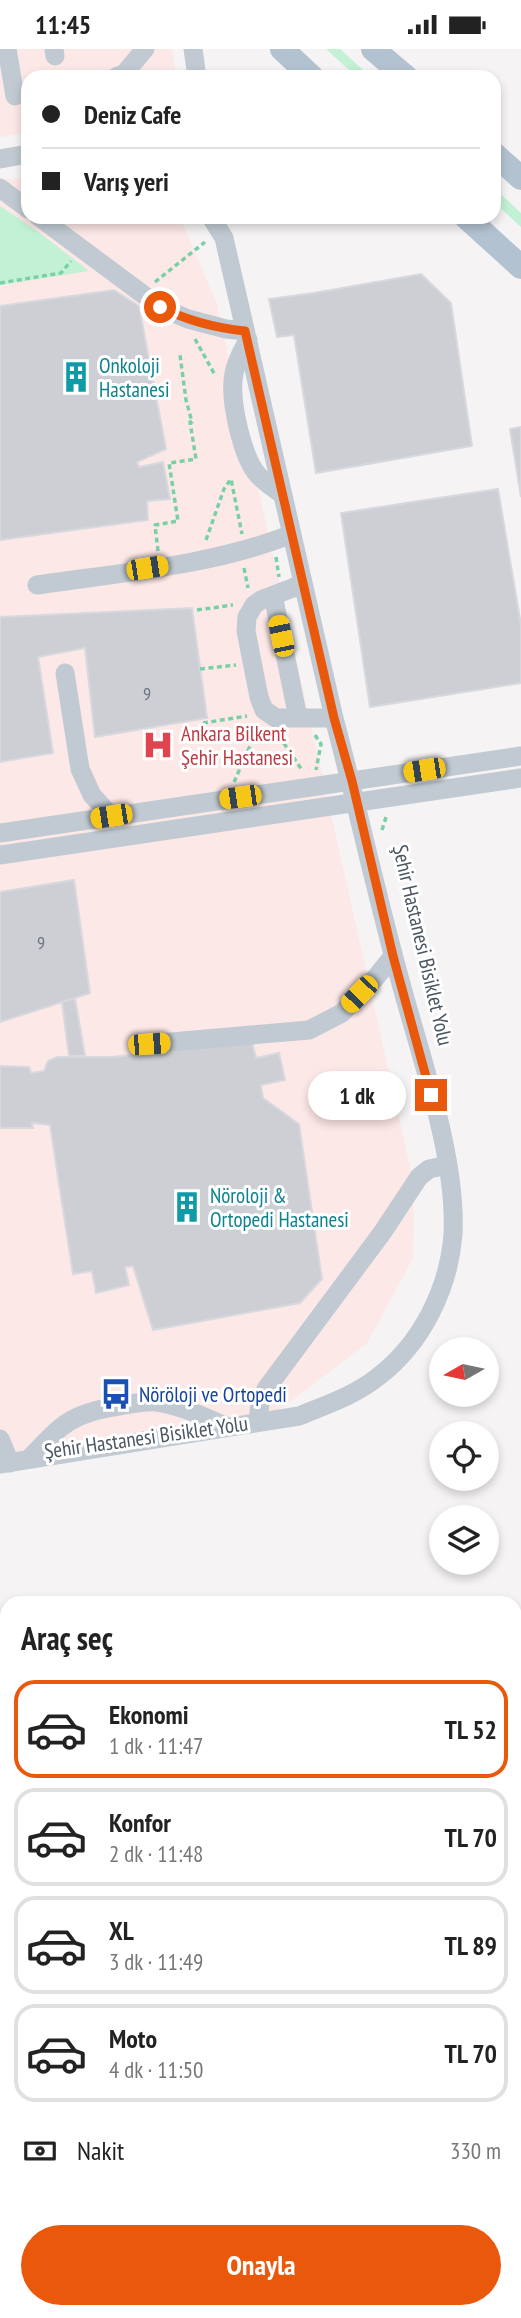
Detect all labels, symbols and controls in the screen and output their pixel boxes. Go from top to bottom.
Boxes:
text: 11:45 [35,8,91,41]
text: Deniz Cafe [84,98,181,131]
text: Varış yeri [84,165,169,198]
route start [144,291,176,323]
place label: Onkoloji Hastanesi [99,352,169,403]
building icon: Onkoloji Hastanesi [59,360,93,394]
car [125,554,170,582]
car [267,613,296,659]
house number: 9 [143,682,151,705]
place label: Ankara Bilkent Şehir Hastanesi [181,720,293,771]
hospital icon: Ankara Bilkent Şehir Hastanesi [141,728,175,762]
car [402,756,447,784]
car [218,784,263,810]
car [89,802,134,830]
street label: Şehir Hastanesi Bisiklet Yolu [387,842,459,1048]
house number: 9 [37,931,45,954]
car [337,972,382,1016]
car [128,1032,171,1056]
callout: 1 dk [308,1070,406,1119]
route end [415,1079,447,1111]
text: 1 dk [339,1081,375,1110]
place label: Nöroloji & Ortopedi Hastanesi [210,1182,349,1233]
building icon: Nöroloji & Ortopedi Hastanesi [170,1190,204,1224]
north arrow [429,1337,499,1407]
map controls [429,1337,499,1575]
bus stop icon: Nöröloji ve Ortopedi [99,1377,133,1411]
place label: Nöröloji ve Ortopedi [139,1381,287,1408]
street label: Şehir Hastanesi Bisiklet Yolu [42,1409,250,1465]
button: locate [429,1421,499,1491]
button: layers [429,1505,499,1575]
text: Araç seç [21,1617,113,1659]
icon: car [25,1698,88,1761]
text: Ekonomi [109,1698,189,1731]
text: TL 52 [445,1713,497,1746]
text: 1 dk · 11:47 [109,1731,203,1760]
icon: car [25,1806,88,1869]
text: Konfor [109,1806,171,1839]
text: TL 70 [445,1821,497,1854]
text: 2 dk · 11:48 [109,1839,203,1868]
icon: car [25,1914,88,1977]
text: XL [109,1914,134,1947]
text: TL 89 [445,1929,497,1962]
text: 3 dk · 11:49 [109,1947,203,1976]
icon: car [25,2022,88,2085]
text: Moto [109,2022,157,2055]
text: TL 70 [445,2037,497,2070]
text: 4 dk · 11:50 [109,2055,203,2084]
icon: cash [21,2132,59,2170]
text: Nakit [77,2134,124,2167]
text: 330 m [450,2136,501,2165]
button: Onayla [21,2225,501,2305]

